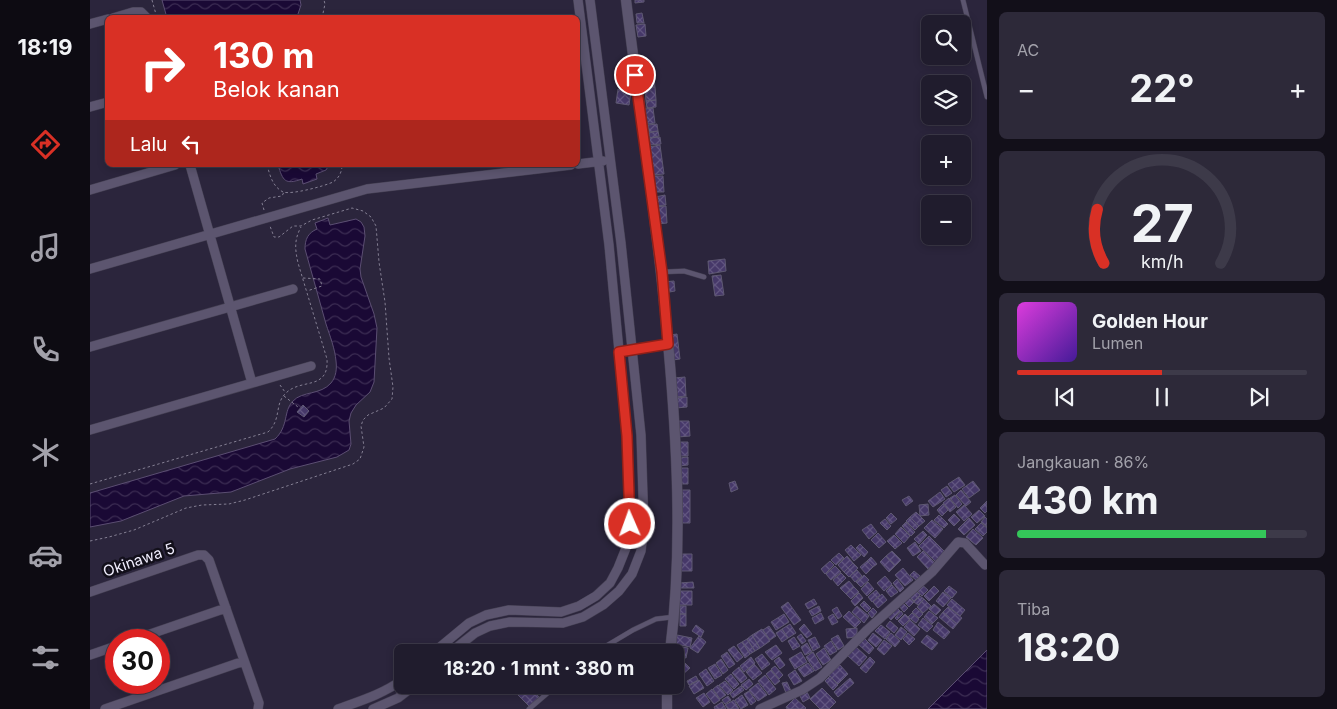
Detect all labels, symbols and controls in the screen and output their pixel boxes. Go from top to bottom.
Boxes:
map controls [921,15,971,245]
button: search [921,15,971,65]
text: 18:19 [18,34,72,60]
text: 130 m [213,34,315,76]
icon: right [130,35,195,100]
text: AC [1017,40,1039,60]
pin [614,54,656,96]
icon: arrive [621,61,649,89]
text: 22° [1129,65,1195,111]
text: − [1017,72,1036,106]
text: + [1288,72,1307,106]
button: layers [921,75,971,125]
text: Belok kanan [213,76,340,102]
icon: directions [28,127,63,162]
icon: left [177,130,205,158]
text: Lalu [130,133,167,156]
button: + [921,135,971,185]
text: 27 [1131,192,1194,255]
button: − [921,195,971,245]
icon: music [28,230,63,265]
text: km/h [1141,251,1183,272]
text: Golden Hour [1092,310,1208,333]
icon: phone [28,332,63,367]
text: Lumen [1092,333,1143,353]
icon: previous [1051,383,1079,411]
icon: pause [1148,383,1176,411]
icon: next [1245,383,1273,411]
icon: climate [28,435,63,470]
text: Jangkauan · 86% [1017,452,1149,472]
text: 430 km [1017,477,1159,523]
position arrow [603,497,655,549]
icon: car [28,538,63,573]
street label: Okinawa 5 [100,538,177,581]
text: Tiba [1017,599,1050,619]
text: 18:20 [1017,624,1120,670]
speed limit sign: 30 [105,629,170,694]
icon: filters [28,640,63,675]
text: 18:20 · 1 mnt · 380 m [444,657,634,680]

